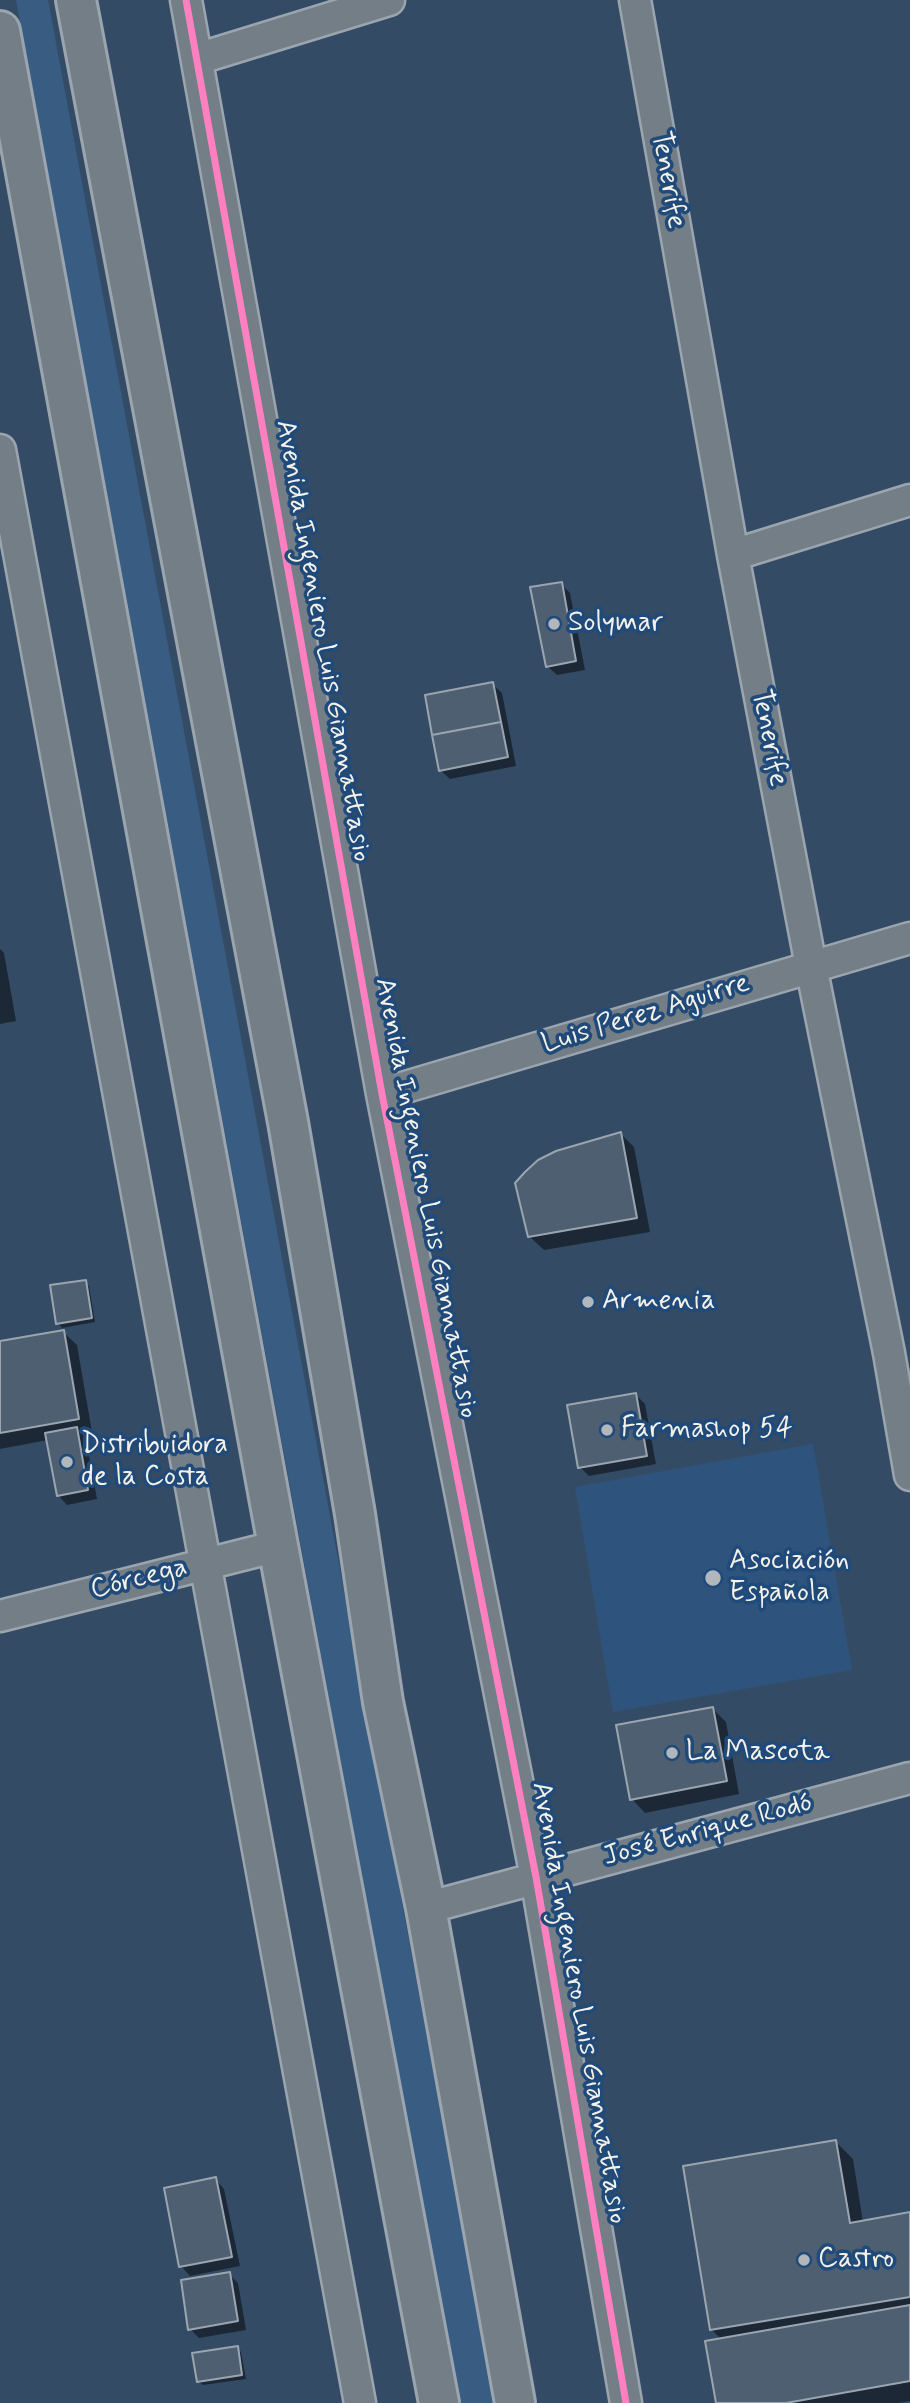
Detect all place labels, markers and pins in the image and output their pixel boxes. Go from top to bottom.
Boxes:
place label: Solymar [568,607,663,641]
marker: Solymar [546,616,562,632]
place label: Armenia [602,1285,715,1319]
marker: Armenia [580,1294,596,1310]
place label: Farmashop 54 [621,1413,793,1447]
marker: Farmashop 54 [599,1422,615,1438]
place label: Distribuidora de la Costa [81,1429,228,1495]
marker: Distribuidora de la Costa [59,1454,75,1470]
place label: Asociación Española [729,1545,849,1611]
marker: Asociación Española [703,1568,723,1588]
place label: La Mascota [686,1736,830,1770]
marker: La Mascota [664,1745,680,1761]
place label: Castro [818,2243,894,2277]
marker: Castro [796,2252,812,2268]

